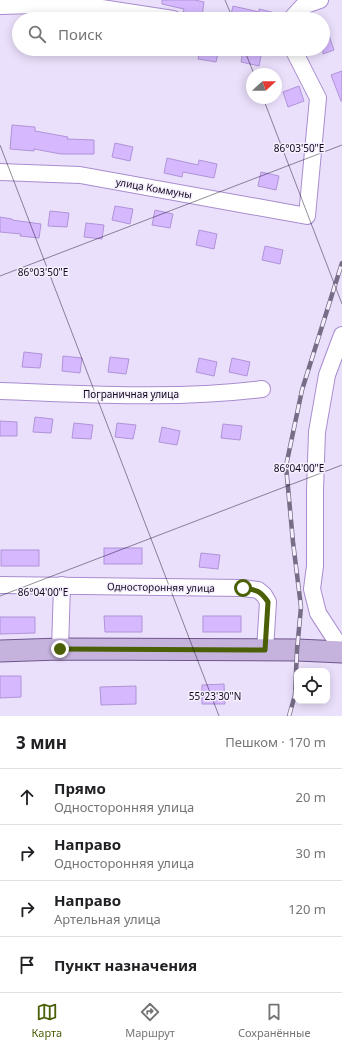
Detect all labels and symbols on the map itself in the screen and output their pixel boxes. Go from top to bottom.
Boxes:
north arrow [246,68,282,104]
text: 86°03'50"E [274,141,324,155]
street label: улица Коммуны [115,174,193,202]
text: 86°03'50"E [18,265,68,279]
street label: Пограничная улица [83,387,179,401]
text: 86°04'00"E [274,461,324,475]
street label: Односторонняя улица [107,579,215,595]
route start [234,579,252,597]
text: 86°04'00"E [18,585,68,599]
route end [51,640,69,658]
text: 55°23'30"N [189,689,241,703]

